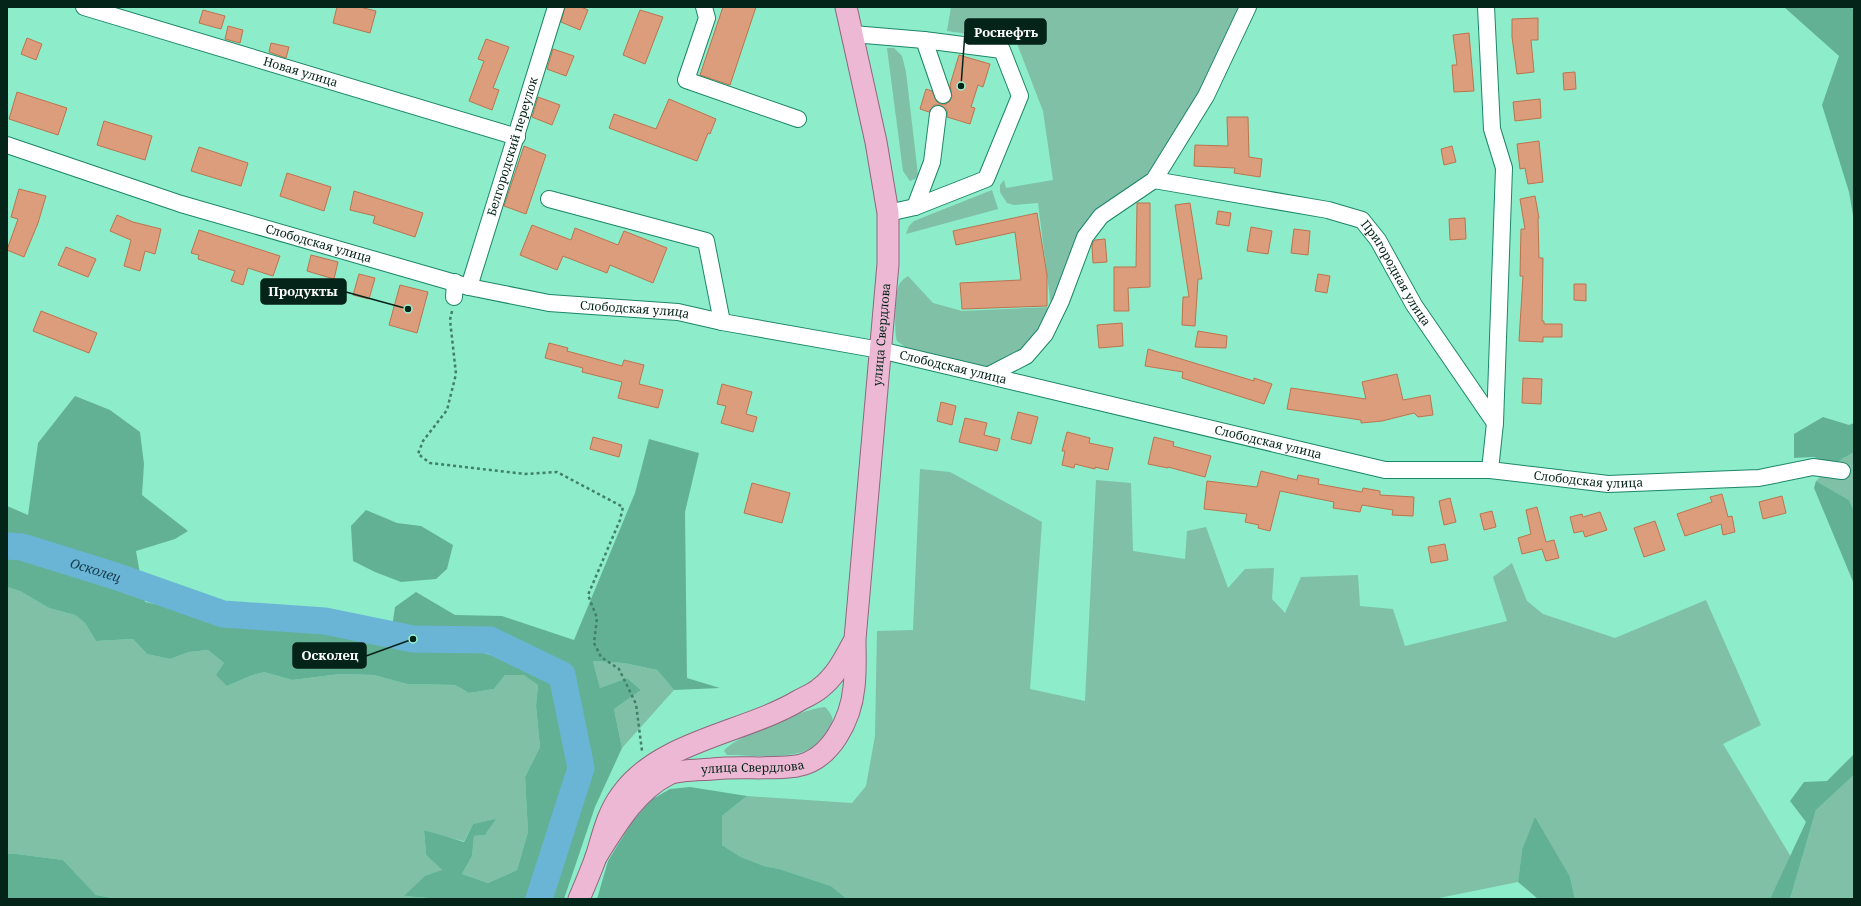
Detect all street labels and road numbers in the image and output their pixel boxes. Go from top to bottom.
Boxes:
street label: Новая улица [261,52,340,91]
street label: Белгородский переулок [483,74,542,218]
street label: Пригородная улица [1357,216,1435,329]
street label: Слободская улица [264,220,374,267]
street label: улица Свердлова [868,282,894,387]
street label: Слободская улица [579,296,691,322]
street label: Слободская улица [898,346,1009,388]
street label: Слободская улица [1213,421,1324,463]
street label: Слободская улица [1533,466,1644,492]
street label: улица Свердлова [701,756,806,778]

